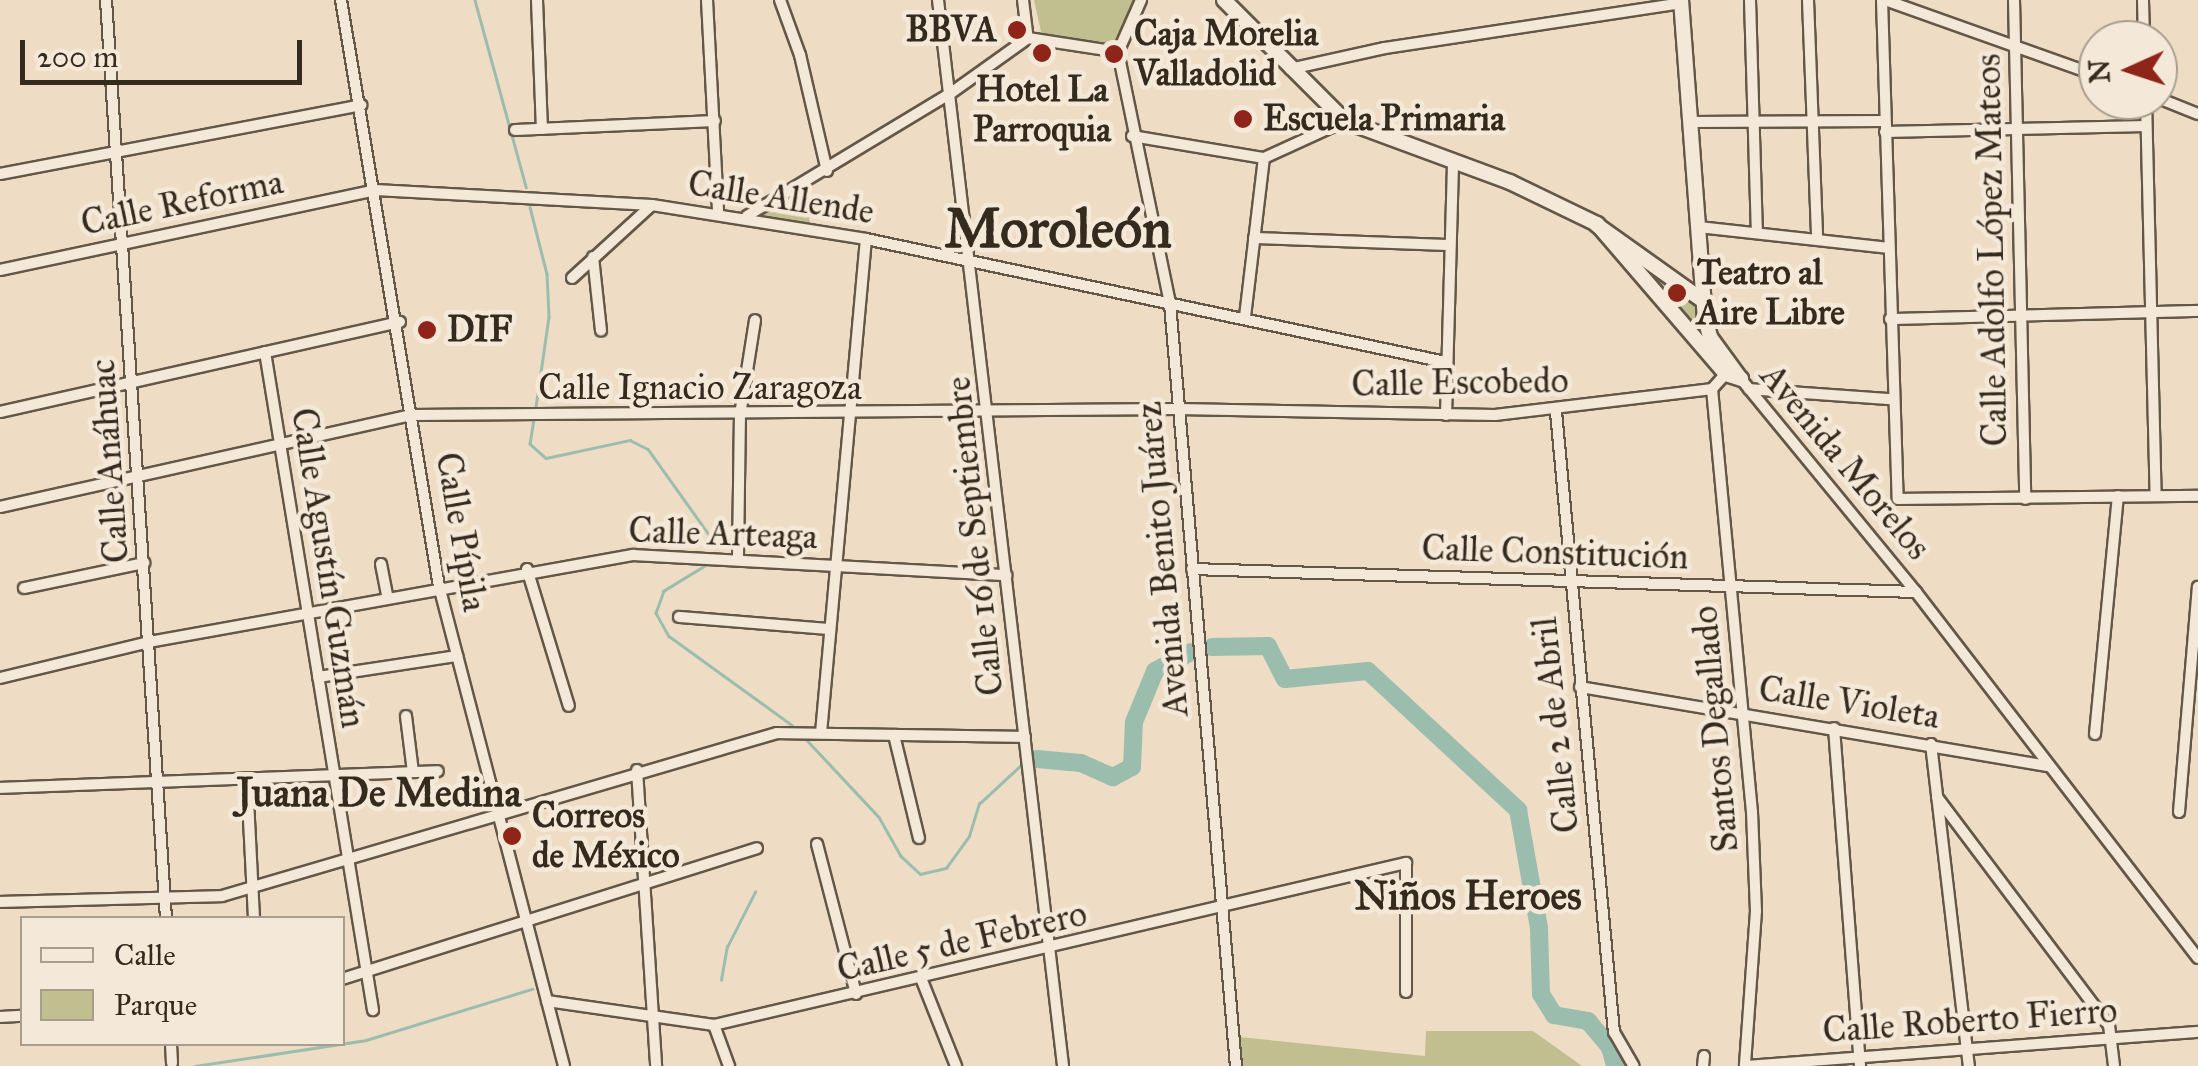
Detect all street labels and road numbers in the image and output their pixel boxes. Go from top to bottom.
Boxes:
street label: Calle Adolfo López Mateos [1968,53,2016,447]
street label: Calle Reforma [77,161,287,245]
street label: Calle Allende [685,163,877,233]
street label: Avenida Morelos [1751,356,1939,568]
street label: Calle Anáhuac [82,358,138,564]
street label: Calle Escobedo [1351,360,1569,406]
street label: Calle Ignacio Zaragoza [538,367,862,409]
street label: Calle 16 de Septiembre [937,374,1013,698]
street label: Avenida Benito Juárez [1128,400,1198,718]
street label: Calle Agustín Guzmán [282,405,374,731]
street label: Calle Pípila [426,449,496,615]
street label: Calle Arteaga [628,510,818,558]
street label: Calle Constitución [1421,527,1689,579]
street label: Santos Degallado [1684,604,1748,854]
street label: Calle 2 de Abril [1524,615,1588,835]
street label: Calle Violeta [1756,668,1942,738]
street label: Calle 5 de Febrero [833,893,1091,991]
street label: Calle Roberto Fierro [1821,990,2119,1052]

